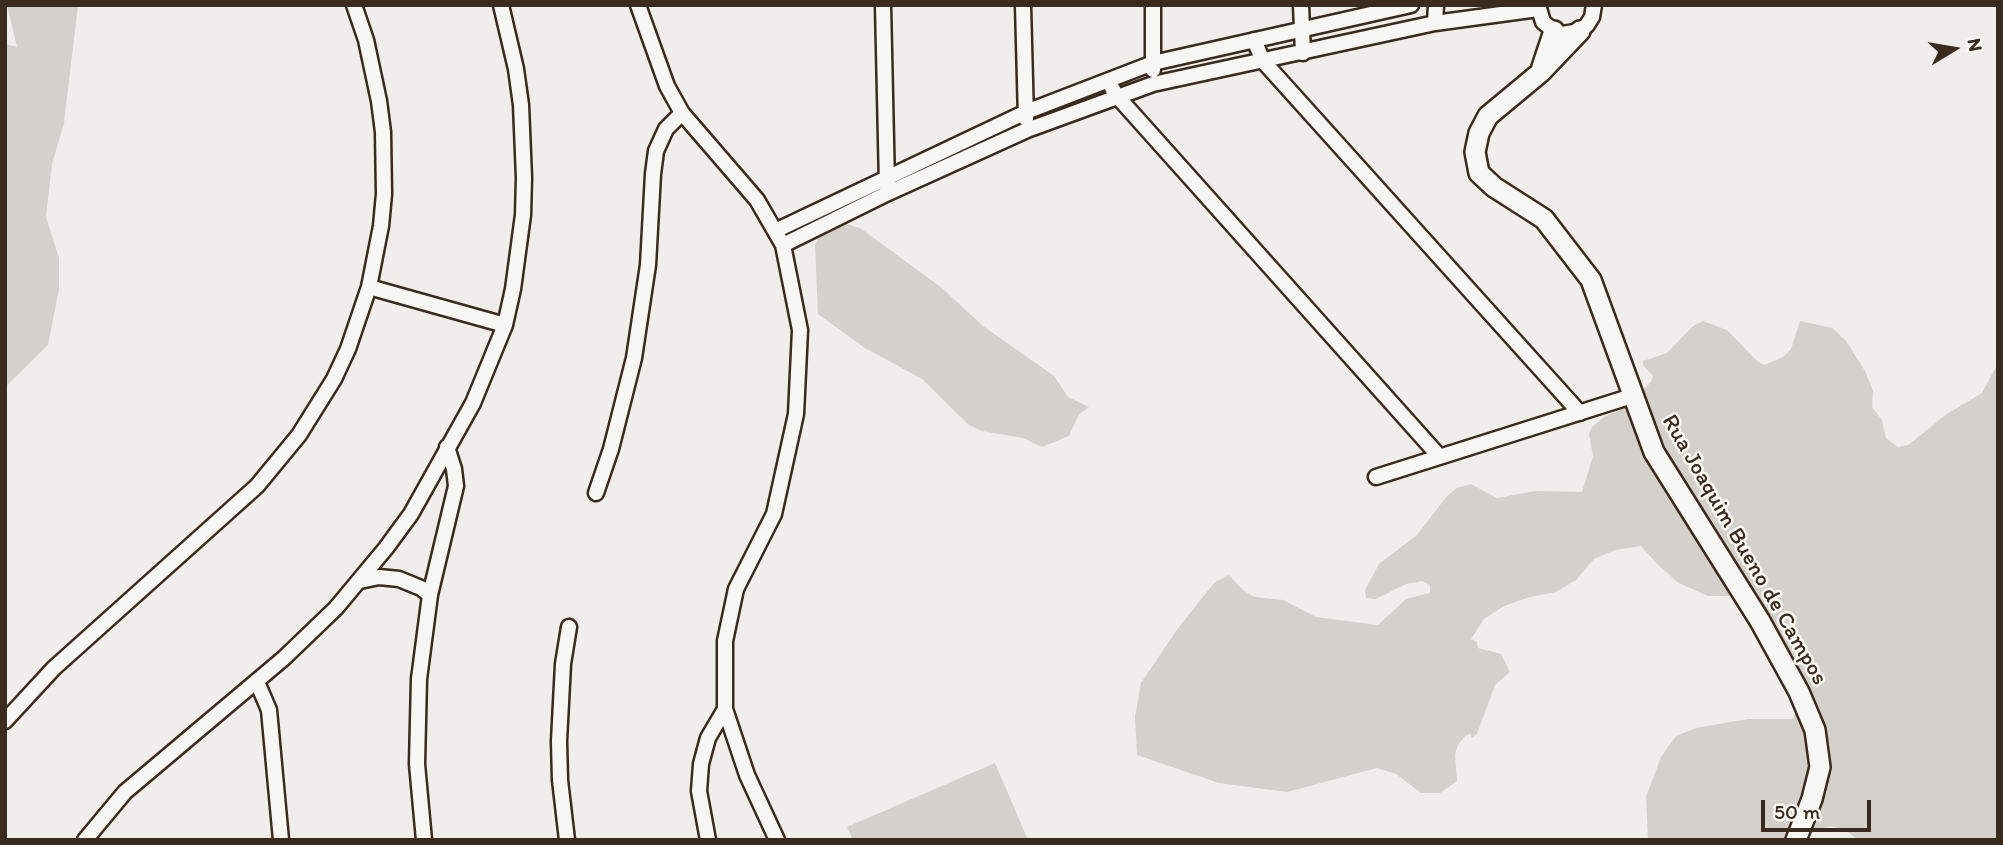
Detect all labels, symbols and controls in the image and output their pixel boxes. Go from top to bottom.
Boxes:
north arrow [1919,14,1989,84]
text: N [1963,36,1988,53]
street label: Rua Joaquim Bueno de Campos [1655,410,1833,690]
scale bar [1765,786,1875,830]
text: 50 m [1774,799,1820,824]

